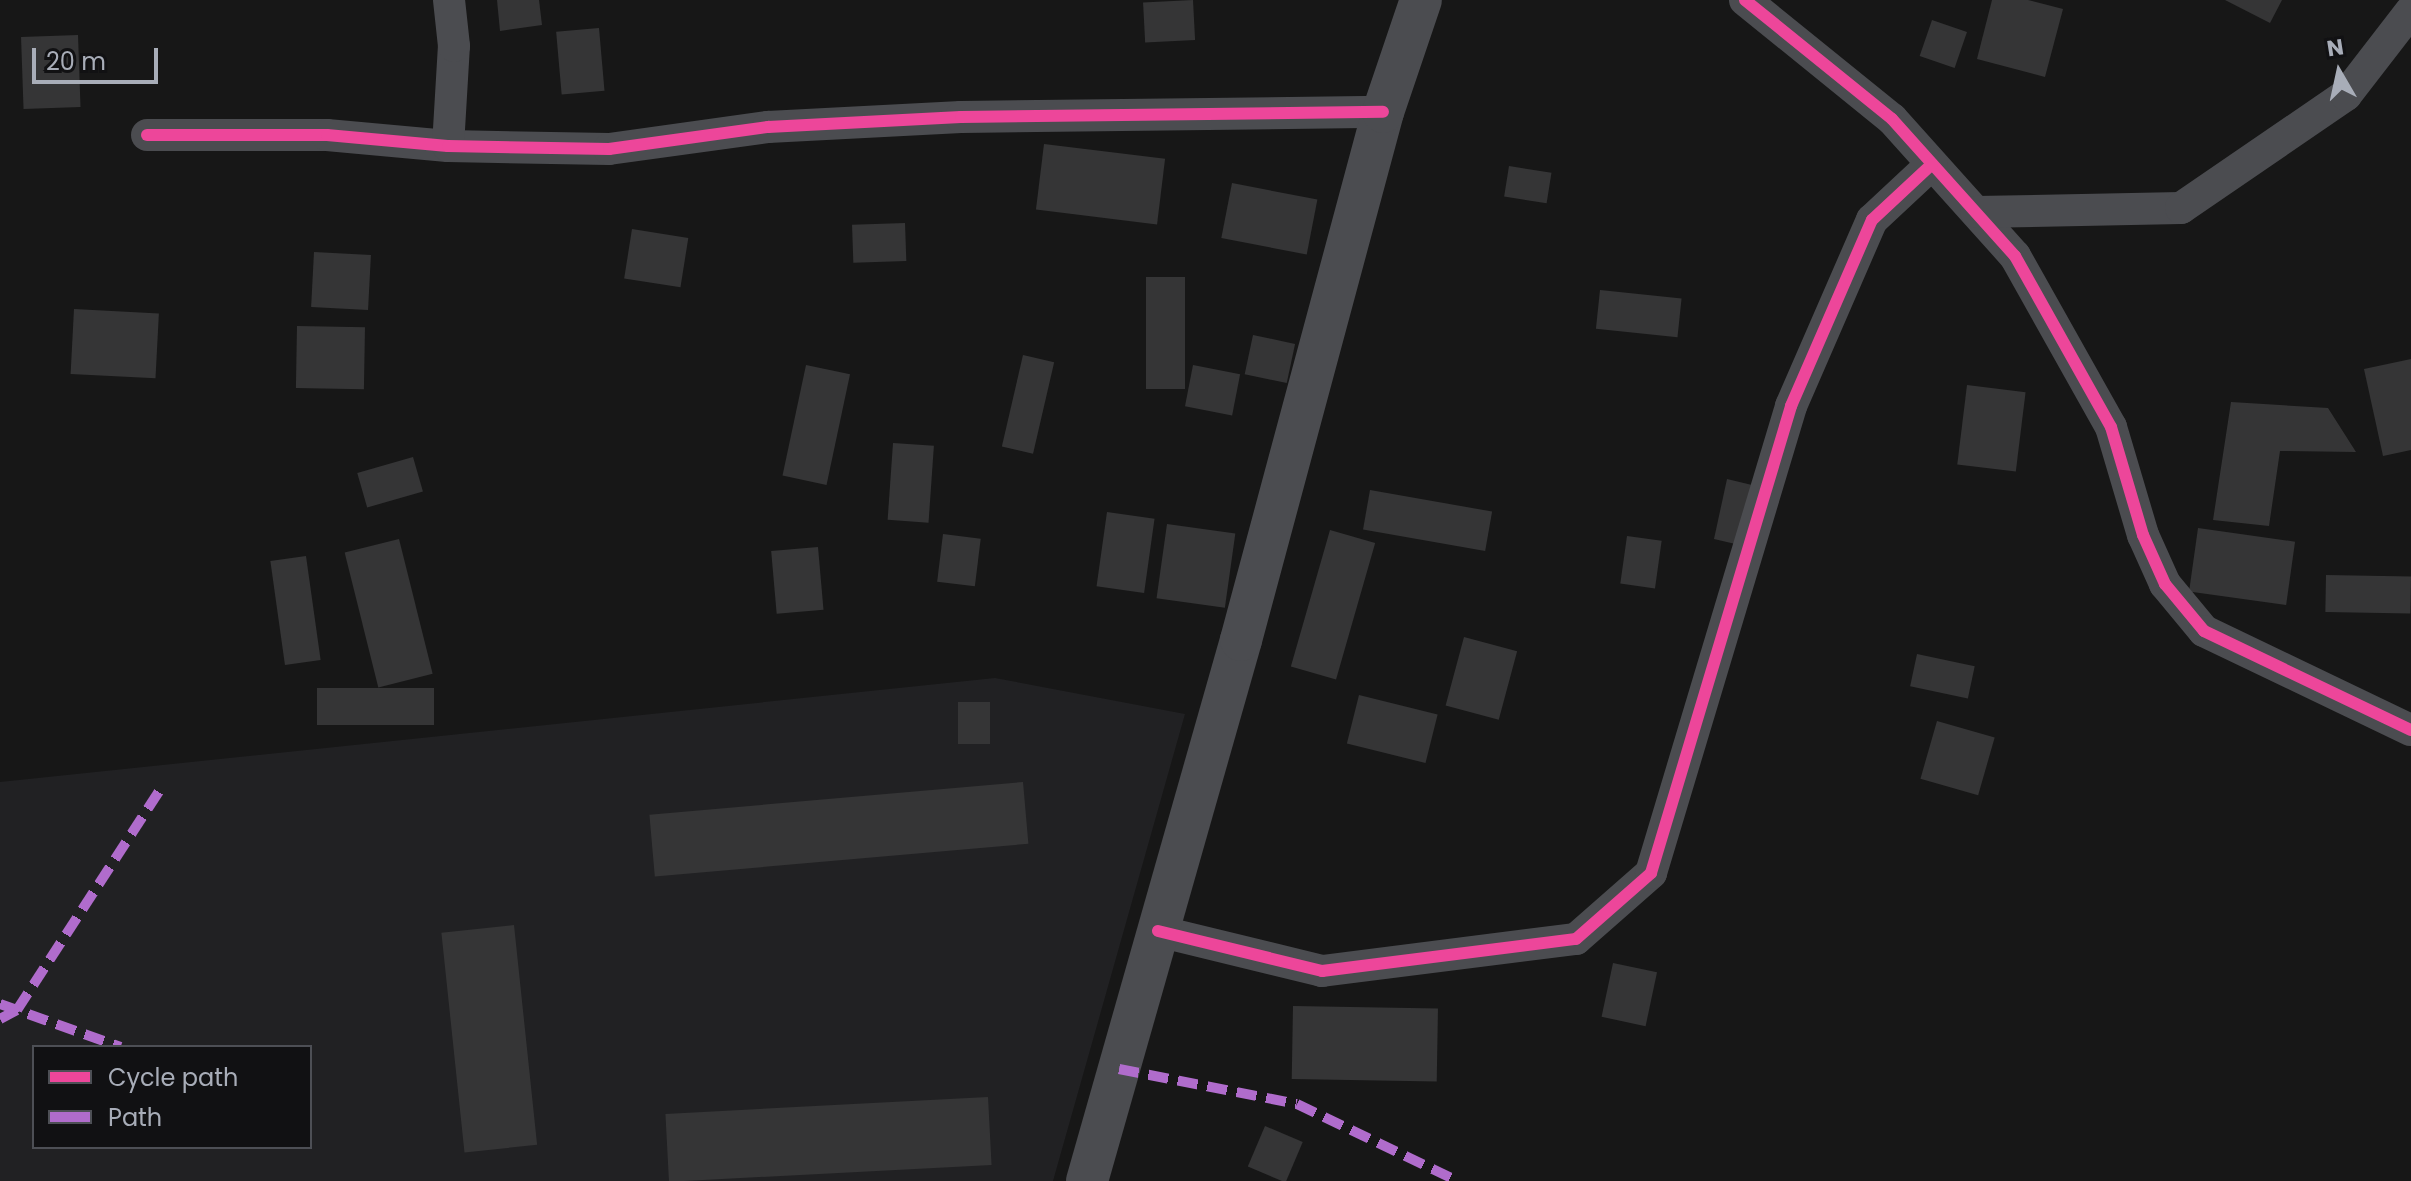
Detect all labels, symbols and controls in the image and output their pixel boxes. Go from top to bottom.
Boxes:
text: N [2325,31,2346,64]
scale bar [36,32,162,82]
north arrow [2299,32,2379,112]
text: 20 m [46,45,106,78]
legend [32,1045,312,1149]
text: Cycle path [108,1061,238,1094]
text: Path [108,1101,162,1134]

